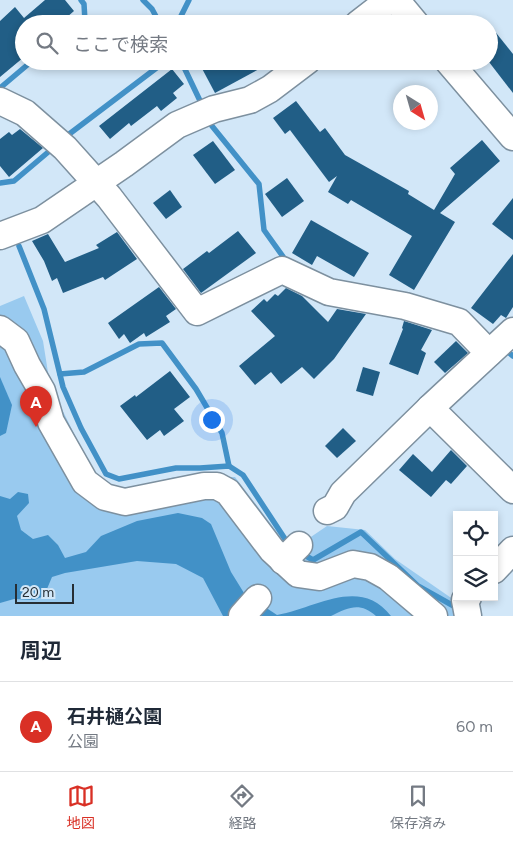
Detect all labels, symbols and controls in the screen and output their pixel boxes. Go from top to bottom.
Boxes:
search box [15,15,498,70]
icon: search [33,29,61,57]
text: ここで検索 [73,33,168,56]
north arrow [393,85,438,130]
pin: A [20,386,52,427]
your location [199,407,225,433]
map controls [453,511,498,601]
button: locate [453,511,498,556]
button: layers [453,556,498,601]
scale bar [15,581,74,604]
text: 20 m [22,584,54,601]
text: 周辺 [20,638,62,663]
text: 石井樋公園 [67,705,162,728]
text: A [30,717,42,736]
text: 60 m [456,717,493,736]
text: 公園 [67,732,99,751]
tab: 地図 [67,782,95,832]
tab: 経路 [228,782,256,832]
tab: 保存済み [390,782,446,832]

